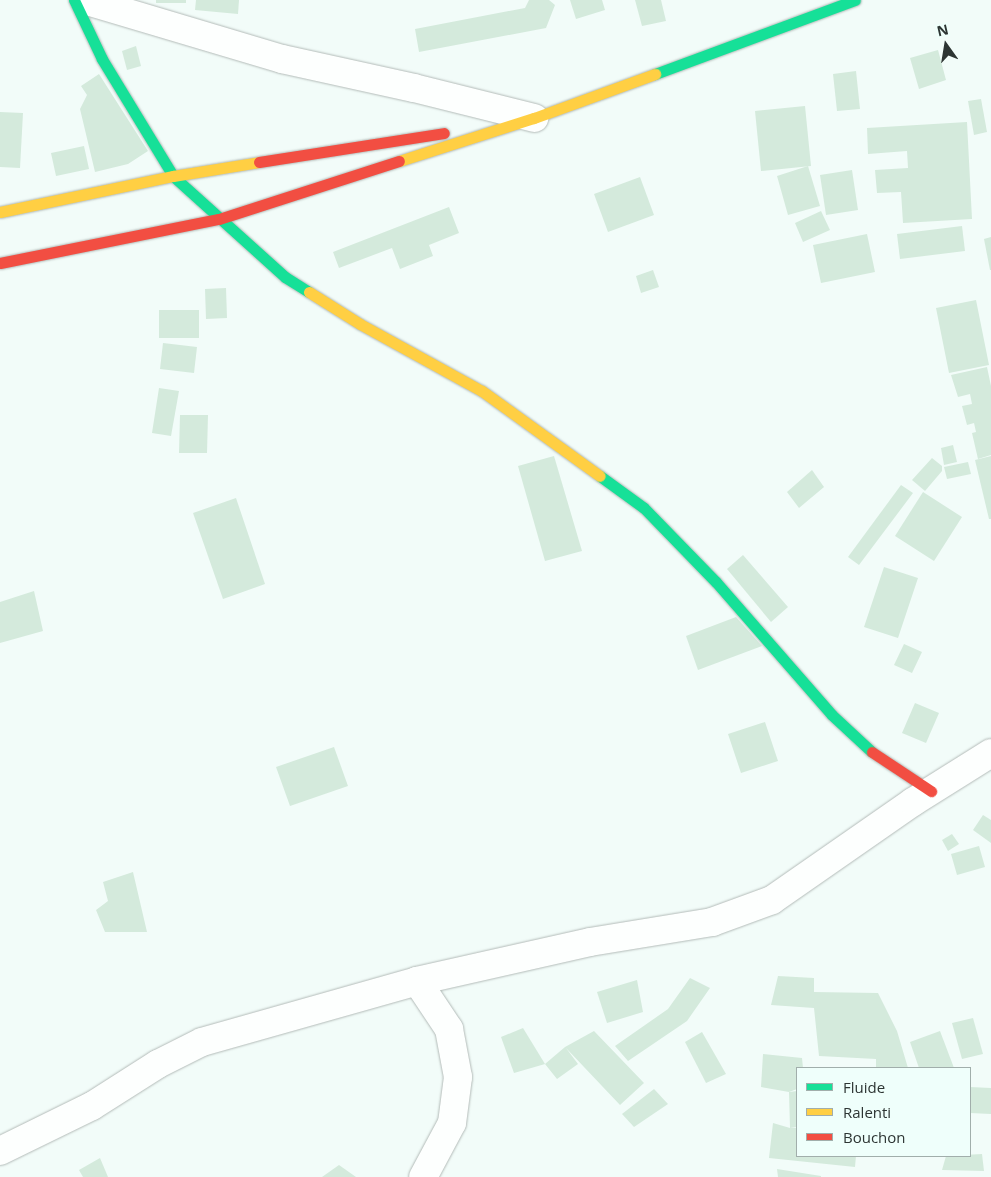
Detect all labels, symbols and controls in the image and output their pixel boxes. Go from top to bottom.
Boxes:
text: N [935,19,950,40]
north arrow [921,20,971,70]
legend [796,1067,971,1157]
text: Fluide [843,1077,885,1097]
text: Ralenti [843,1102,891,1122]
text: Bouchon [843,1127,906,1147]

